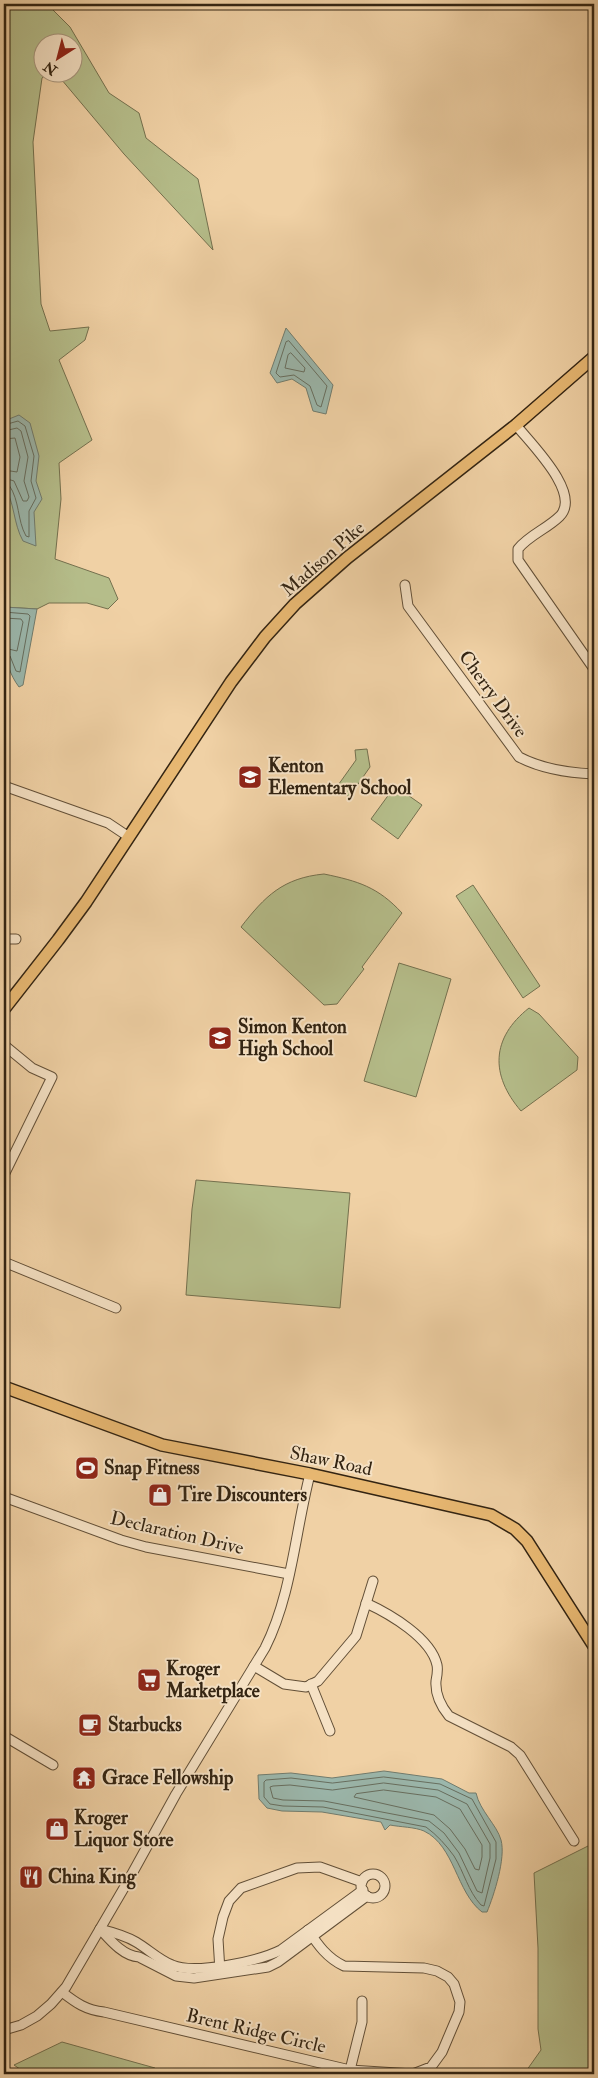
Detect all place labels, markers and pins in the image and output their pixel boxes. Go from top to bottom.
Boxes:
place label: Kenton Elementary School [268,754,412,801]
school or university icon: Kenton Elementary School [237,764,263,790]
place label: Simon Kenton High School [238,1015,347,1062]
school or university icon: Simon Kenton High School [207,1025,233,1051]
sports icon: Snap Fitness [74,1455,100,1481]
place label: Snap Fitness [104,1456,200,1481]
shop icon: Tire Discounters [147,1482,173,1508]
place label: Tire Discounters [177,1483,307,1507]
place label: Kroger Marketplace [165,1657,260,1704]
supermarket icon: Kroger Marketplace [136,1667,162,1693]
cafe icon: Starbucks [77,1712,103,1738]
place label: Starbucks [108,1713,182,1737]
temple icon: Grace Fellowship [71,1765,97,1791]
place label: Grace Fellowship [102,1766,234,1791]
place label: Kroger Liquor Store [74,1806,173,1853]
shop icon: Kroger Liquor Store [44,1816,70,1842]
restaurant icon: China King [18,1864,44,1890]
place label: China King [48,1865,137,1890]

